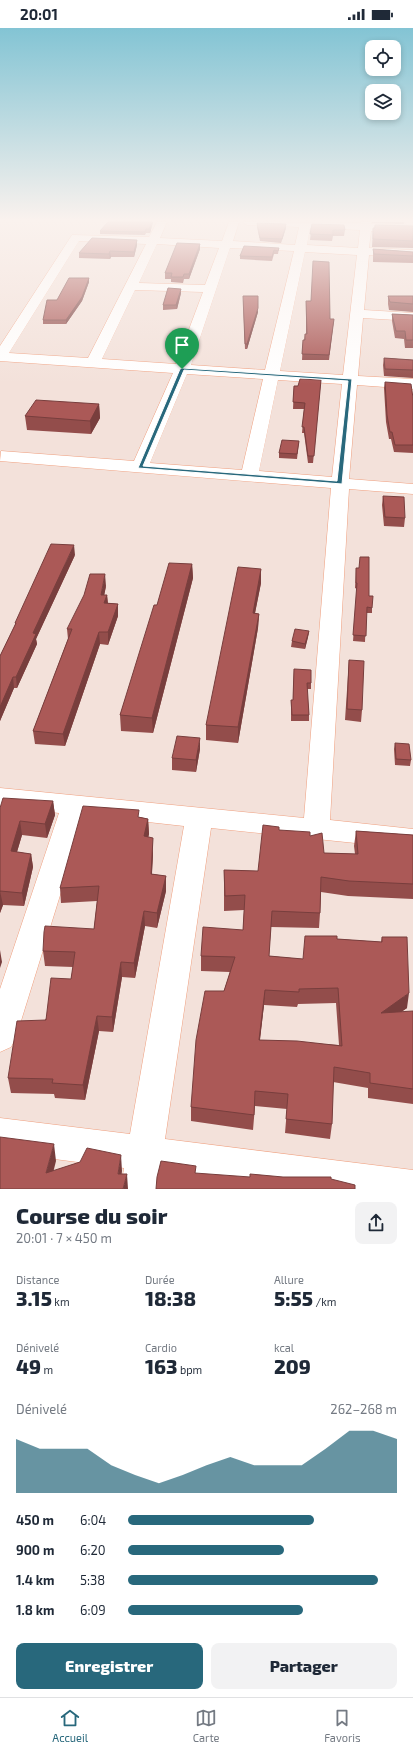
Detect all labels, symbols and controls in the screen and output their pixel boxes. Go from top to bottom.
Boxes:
text: 20:01 [20,5,58,23]
map controls [365,40,401,120]
button: locate [365,40,401,76]
button: layers [365,84,401,120]
pin [165,328,199,369]
icon: arrive [171,334,193,356]
text: Course du soir [16,1202,167,1228]
button: share [355,1202,397,1244]
text: 20:01 · 7 × 450 m [16,1230,112,1246]
text: Distance [16,1273,59,1286]
text: Durée [145,1273,175,1286]
text: Allure [274,1273,304,1286]
text: 3.15 [16,1286,52,1310]
text: 18:38 [145,1286,196,1310]
text: 5:55 [274,1286,313,1310]
text: km [52,1295,70,1308]
text: /km [313,1295,336,1308]
text: Dénivelé [16,1341,59,1354]
text: Cardio [145,1341,177,1354]
text: kcal [274,1341,294,1354]
text: 49 [16,1354,41,1378]
text: 163 [145,1354,177,1378]
text: 209 [274,1354,311,1378]
text: m [41,1363,53,1376]
text: bpm [177,1363,202,1376]
text: Dénivelé [16,1401,67,1417]
text: 262–268 m [330,1401,397,1417]
text: 450 m [16,1512,54,1528]
text: 6:04 [80,1512,106,1528]
text: 900 m [16,1542,54,1558]
text: 6:20 [80,1542,106,1558]
text: 1.4 km [16,1572,55,1588]
text: 5:38 [80,1572,105,1588]
text: 1.8 km [16,1602,54,1618]
text: 6:09 [80,1602,106,1618]
button: Enregistrer [16,1643,203,1689]
button: Partager [211,1643,397,1689]
tab: Accueil [52,1707,88,1744]
tab: Carte [193,1707,220,1744]
tab: Favoris [324,1707,361,1744]

